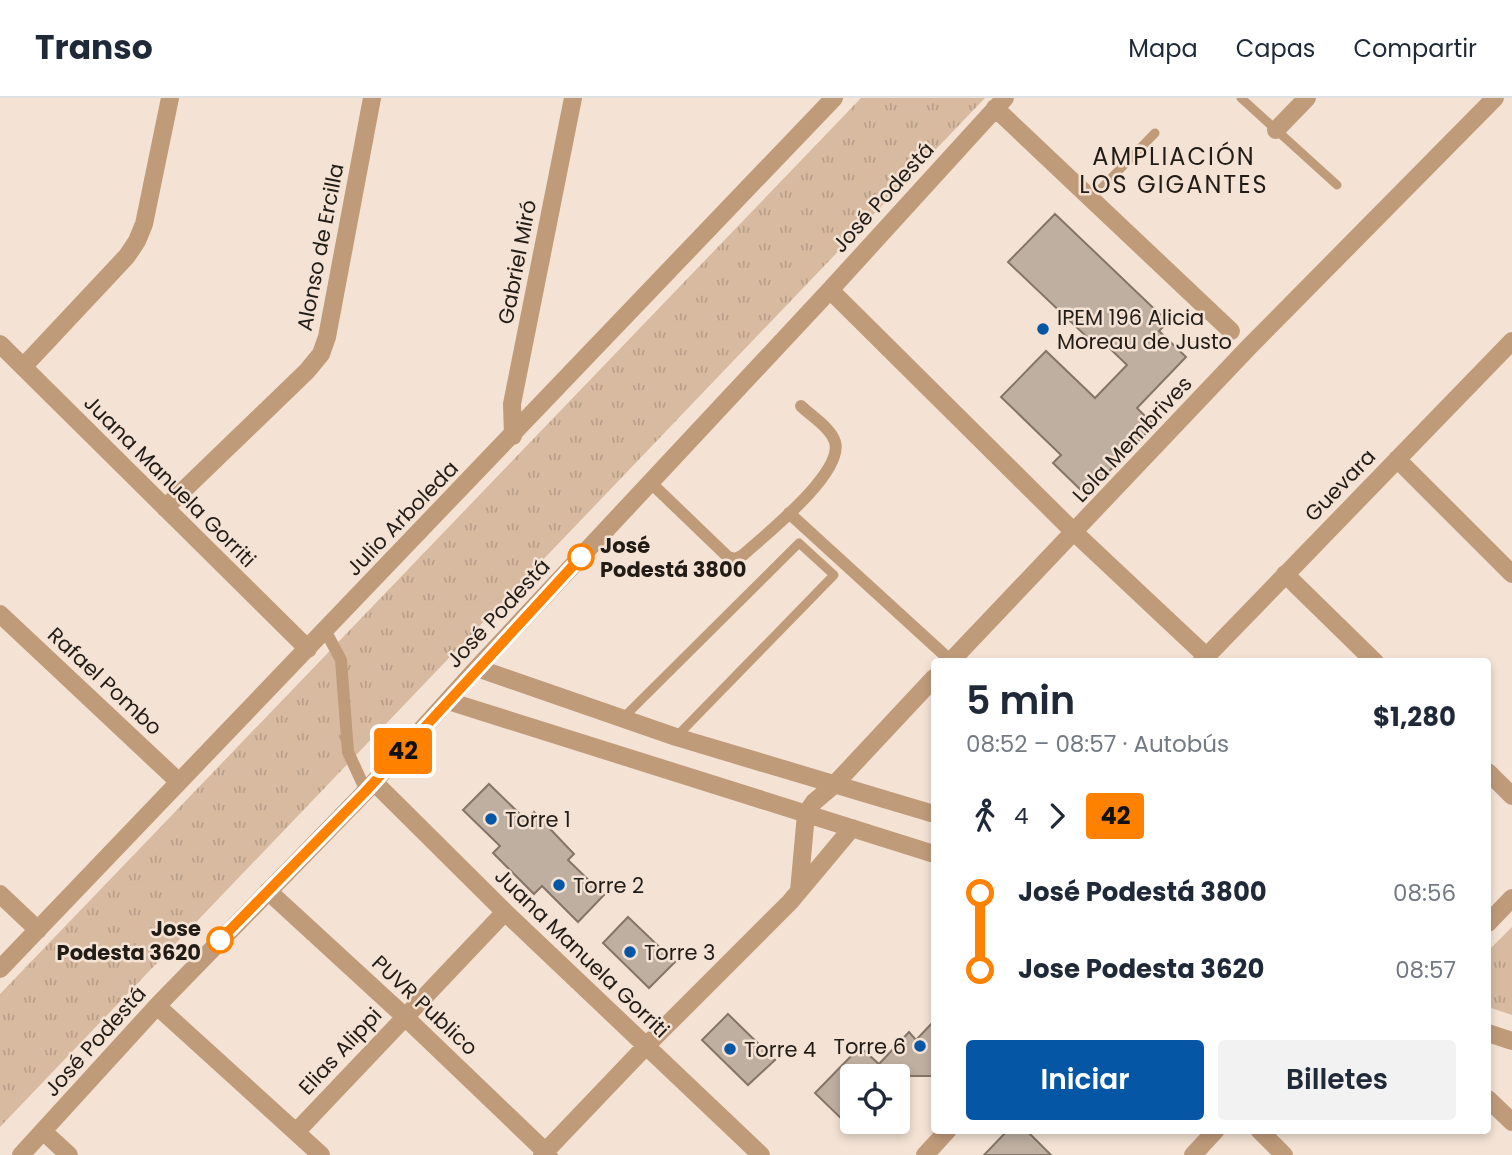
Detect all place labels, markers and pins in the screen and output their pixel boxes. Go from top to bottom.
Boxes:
place label: IPEM 196 Alicia Moreau de Justo [1057,303,1232,356]
marker: IPEM 196 Alicia Moreau de Justo [1035,321,1051,337]
place label: José Podestá 3800 [600,531,746,584]
marker: José Podestá 3800 [568,544,594,570]
place label: Torre 1 [505,805,571,834]
marker: Torre 1 [483,811,499,827]
place label: Torre 2 [573,871,644,900]
marker: Torre 2 [551,877,567,893]
place label: Jose Podesta 3620 [57,914,201,967]
marker: Jose Podesta 3620 [207,927,233,953]
place label: Torre 3 [644,938,715,967]
marker: Torre 3 [622,944,638,960]
place label: Torre 6 [834,1032,906,1061]
place label: Torre 4 [744,1035,816,1064]
marker: Torre 6 [912,1038,928,1054]
marker: Torre 4 [722,1041,738,1057]

